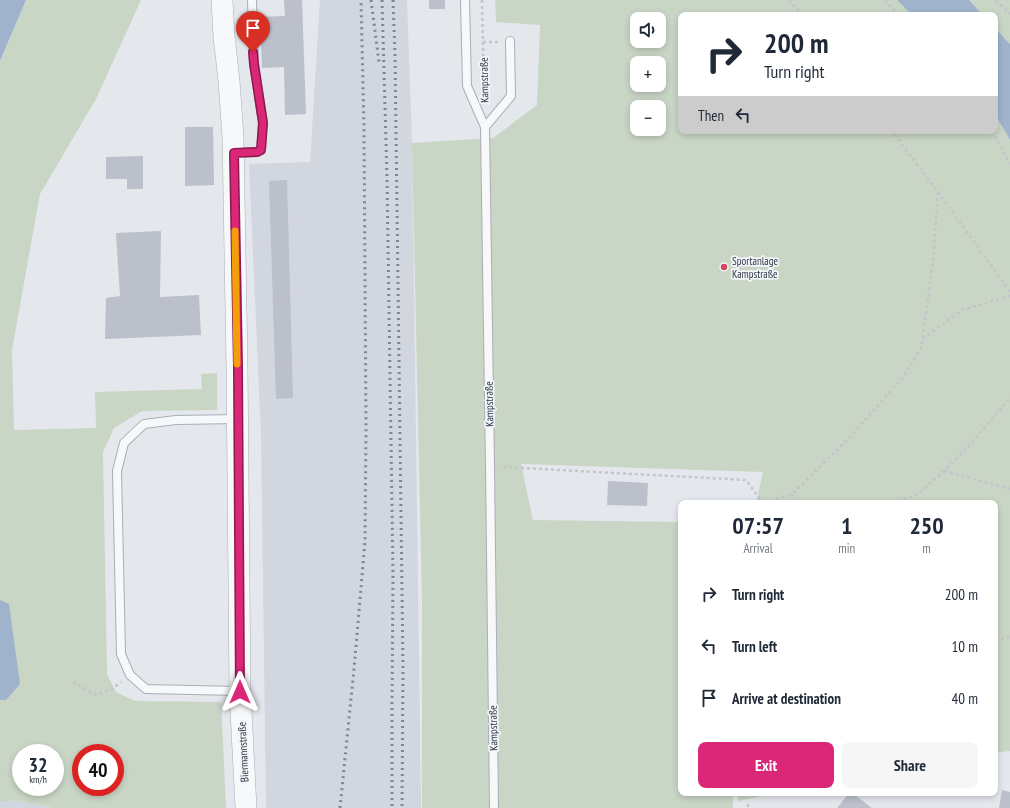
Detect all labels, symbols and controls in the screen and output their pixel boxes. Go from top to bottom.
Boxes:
pin [236,11,270,52]
map controls [630,12,666,136]
button: sound [630,12,666,48]
icon: arrive [242,17,264,39]
text: 200 m [764,24,828,61]
icon: right [698,28,750,80]
button: + [630,56,666,92]
street label: Kampstraße [477,57,491,103]
text: Turn right [764,60,824,83]
button: − [630,100,666,136]
icon: left [732,104,754,126]
text: Then [698,106,724,125]
place label: Sportanlage Kampstraße [732,254,778,281]
marker: Sportanlage Kampstraße [719,262,729,272]
street label: Kampstraße [482,381,496,427]
text: 07:57 [732,510,784,541]
text: 1 [841,510,852,541]
text: 250 [909,510,944,541]
text: Arrival [743,540,773,557]
text: min [838,540,855,557]
text: m [922,540,931,557]
icon: right [698,583,720,605]
text: Turn right [732,585,784,604]
text: 200 m [945,585,978,604]
icon: left [698,635,720,657]
text: Turn left [732,637,777,656]
text: 10 m [952,637,978,656]
position arrow [219,671,261,713]
icon: arrive [698,687,720,709]
text: Arrive at destination [732,689,841,708]
text: 40 m [952,689,978,708]
street label: Kampstraße [486,705,500,751]
street label: Biermannstraße [234,721,252,783]
button: Exit [698,742,834,788]
button: Share [842,742,978,788]
speed limit sign: 40 [72,744,124,796]
text: 32 [28,752,48,778]
text: km/h [29,773,47,786]

